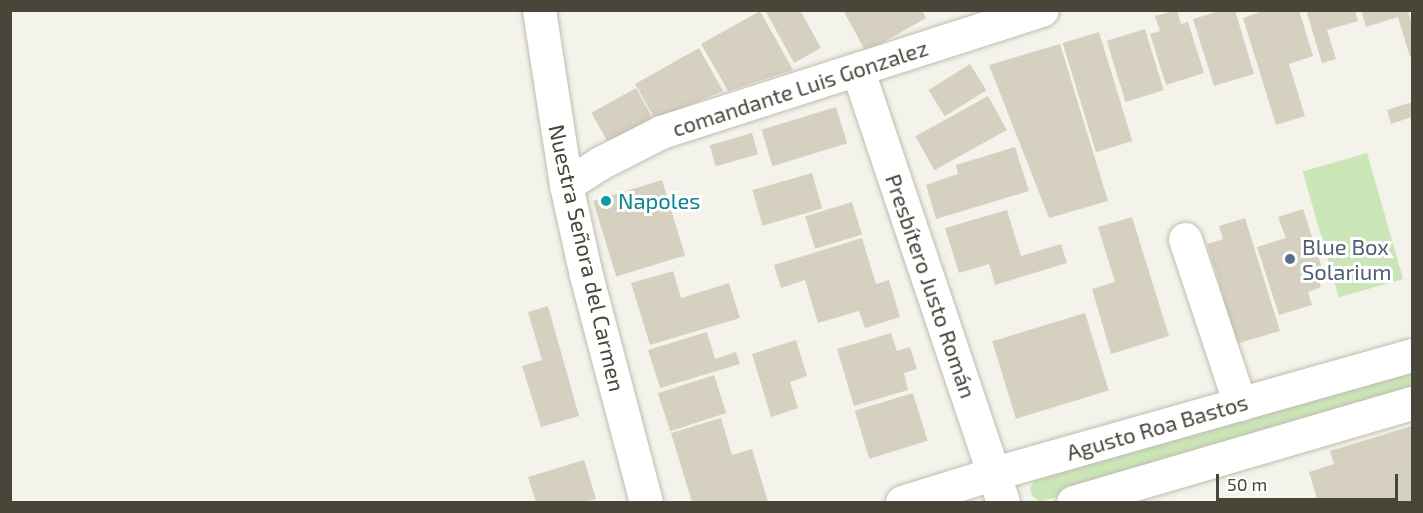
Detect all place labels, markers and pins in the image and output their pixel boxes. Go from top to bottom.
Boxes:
place label: Napoles [618,188,700,214]
marker: Napoles [599,194,613,208]
place label: Blue Box Solarium [1302,233,1392,284]
marker: Blue Box Solarium [1283,252,1297,266]

